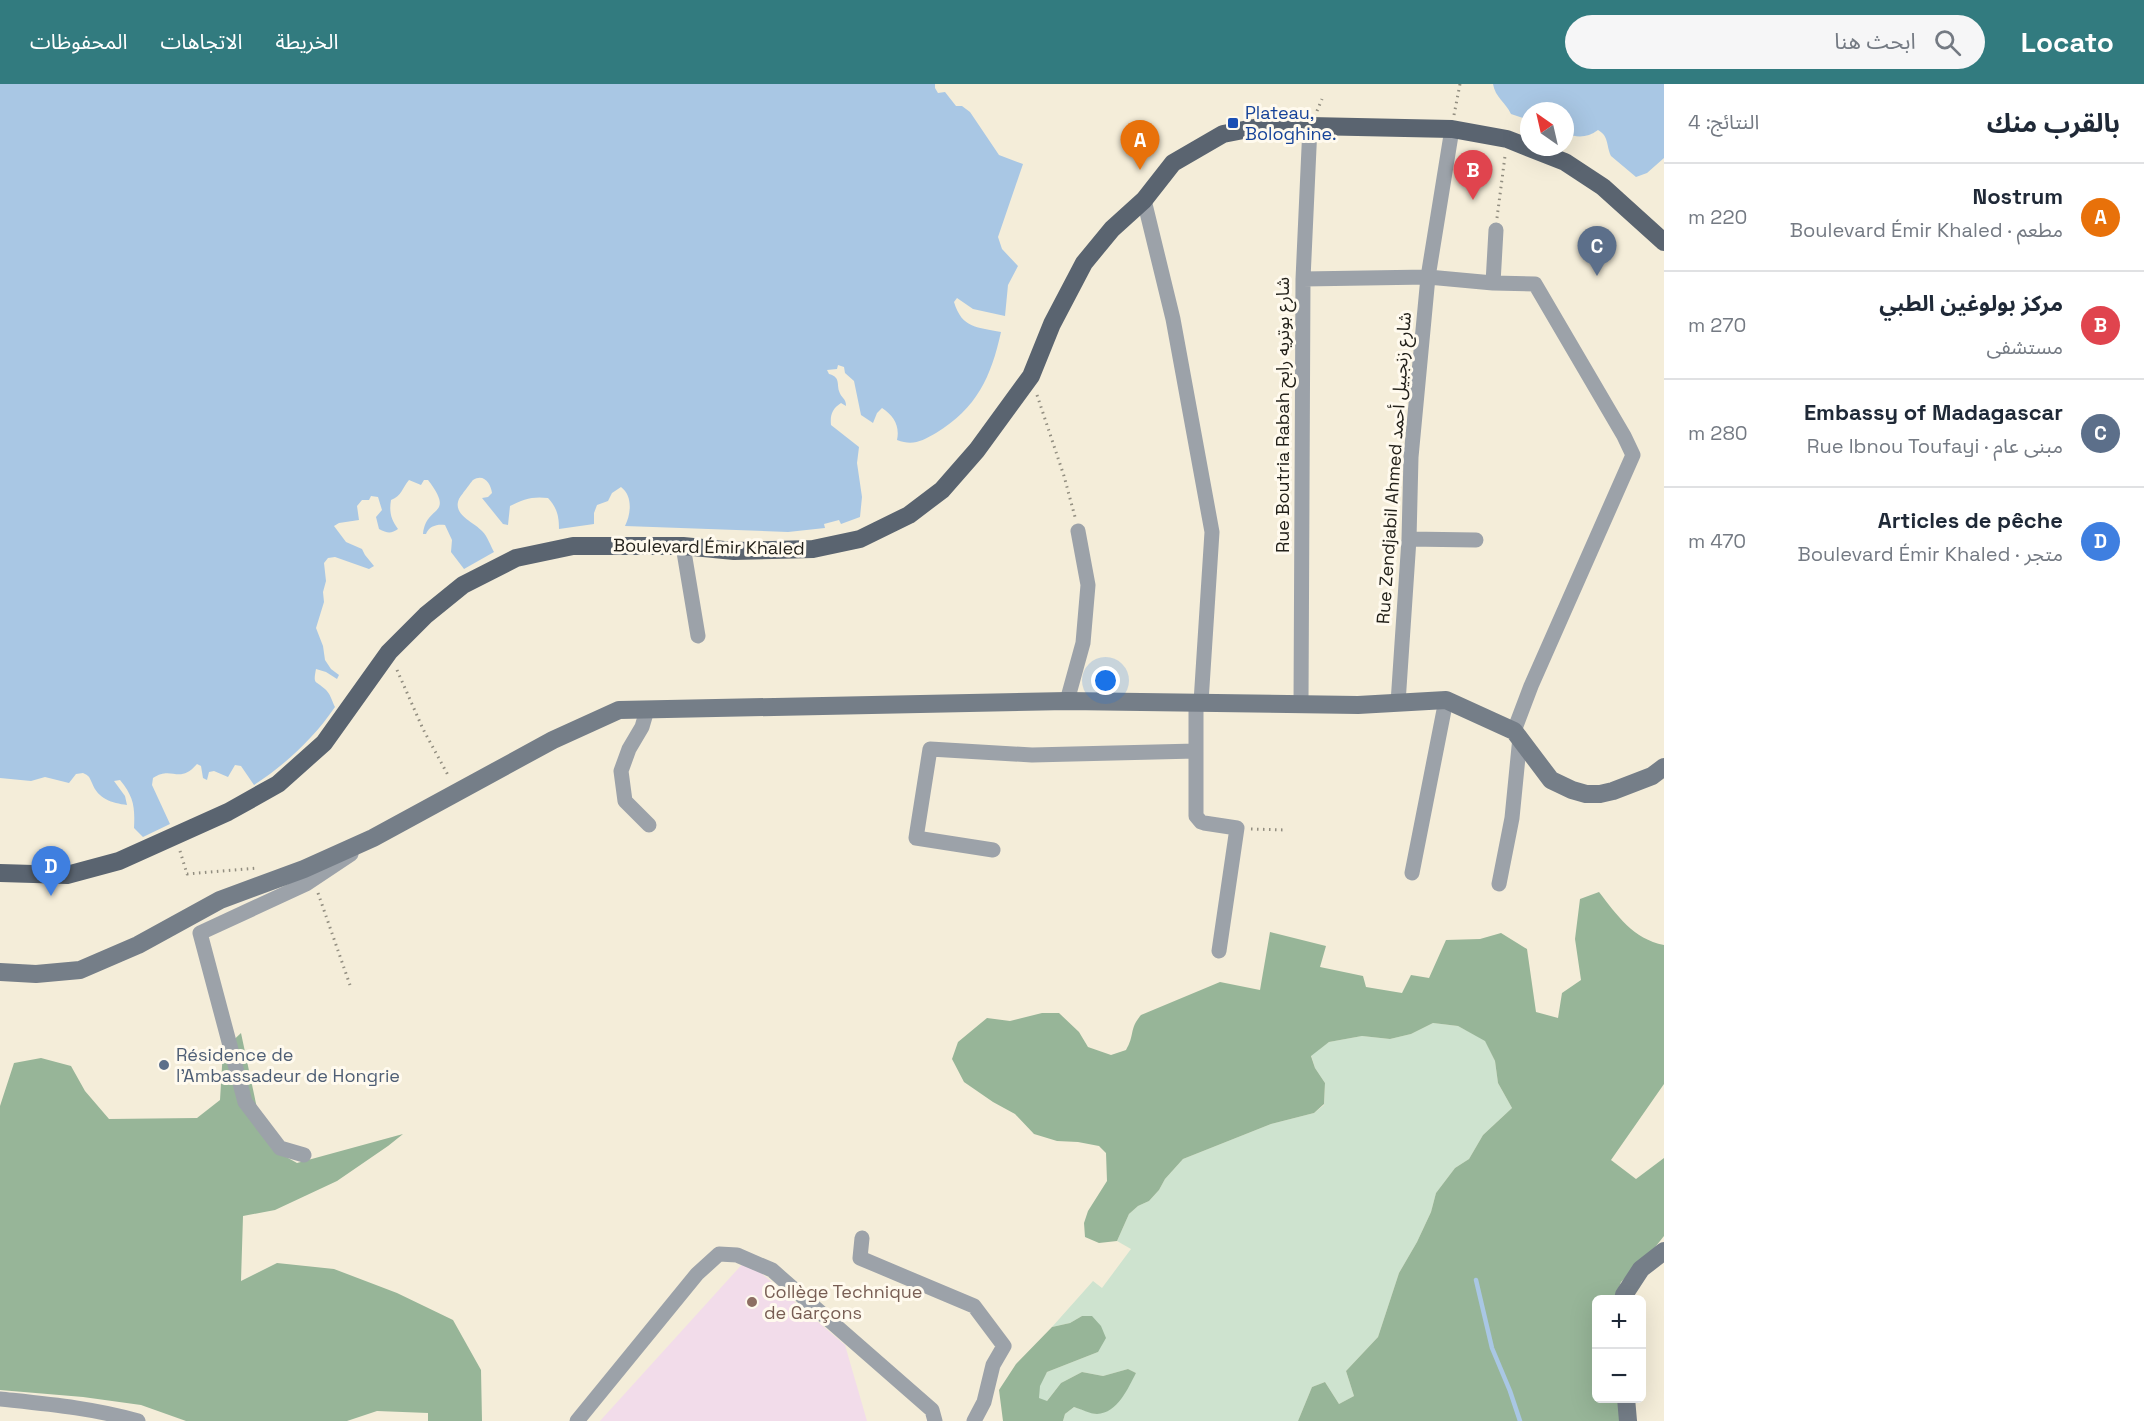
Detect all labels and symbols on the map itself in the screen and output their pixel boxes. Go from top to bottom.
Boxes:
place label: Plateau, Bologhine. [1245,101,1337,145]
north arrow [1520,102,1574,156]
marker: Plateau, Bologhine. [1226,116,1240,130]
pin: A [1120,120,1160,170]
pin: B [1454,150,1492,200]
pin: C [1578,226,1616,276]
street label: Rue Boutria Rabah شارع بوتريه رابح [1271,277,1297,553]
street label: Rue Zendjabil Ahmed شارع زنجبيل أحمد [1371,311,1419,625]
street label: Boulevard Émir Khaled [613,533,805,560]
your location [1091,666,1120,695]
pin: D [32,846,70,896]
place label: Résidence de l'Ambassadeur de Hongrie [176,1043,400,1087]
marker: Résidence de l'Ambassadeur de Hongrie [157,1058,171,1072]
place label: Collège Technique de Garçons [764,1280,922,1324]
marker: Collège Technique de Garçons [745,1295,759,1309]

